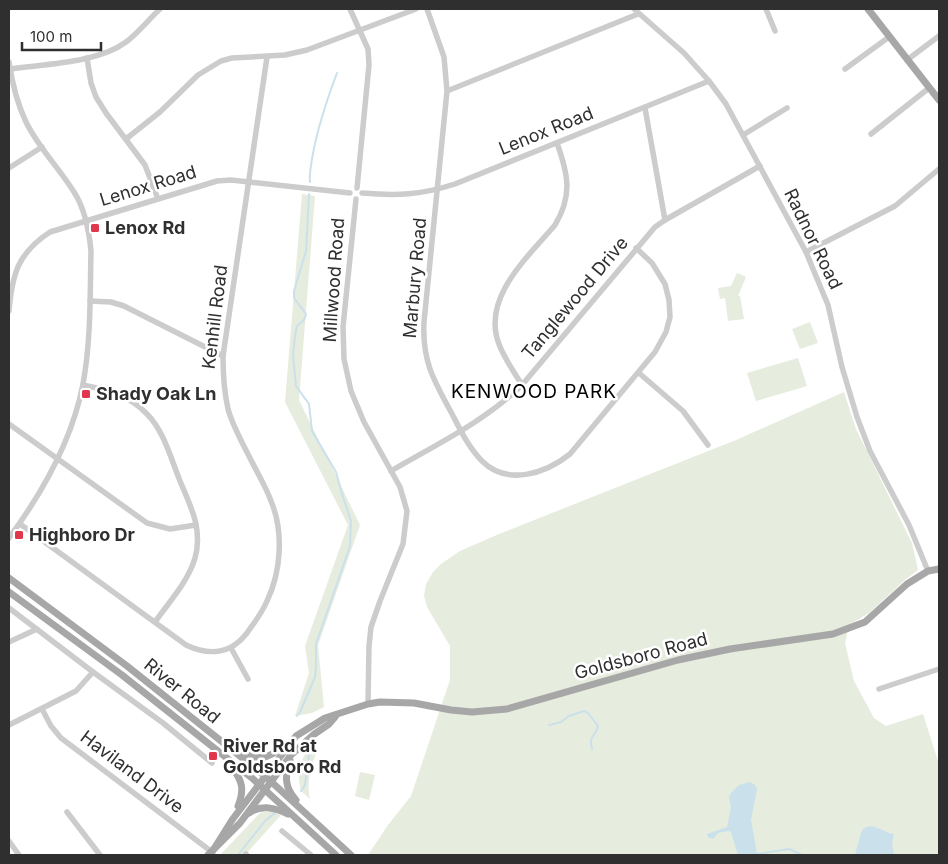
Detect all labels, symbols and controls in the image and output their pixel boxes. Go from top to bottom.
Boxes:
scale bar [22,20,101,52]
text: 100 m [30,27,72,46]
street label: Lenox Road [496,102,596,159]
street label: Lenox Road [97,161,199,210]
street label: Radnor Road [780,185,847,293]
place label: Lenox Rd [105,217,185,238]
street label: Millwood Road [319,217,348,343]
street label: Marbury Road [399,217,430,339]
marker: Lenox Rd [89,222,101,234]
street label: Tanglewood Drive [517,232,632,363]
street label: Kenhill Road [198,264,231,370]
district label: KENWOOD PARK [451,380,617,403]
place label: Shady Oak Ln [96,383,216,404]
marker: Shady Oak Ln [80,388,92,400]
place label: Highboro Dr [29,524,135,545]
marker: Highboro Dr [13,529,25,541]
street label: Goldsboro Road [572,628,710,683]
street label: River Road [140,654,224,728]
street label: Haviland Drive [77,726,188,817]
place label: River Rd at Goldsboro Rd [223,735,341,777]
marker: River Rd at Goldsboro Rd [207,750,219,762]

